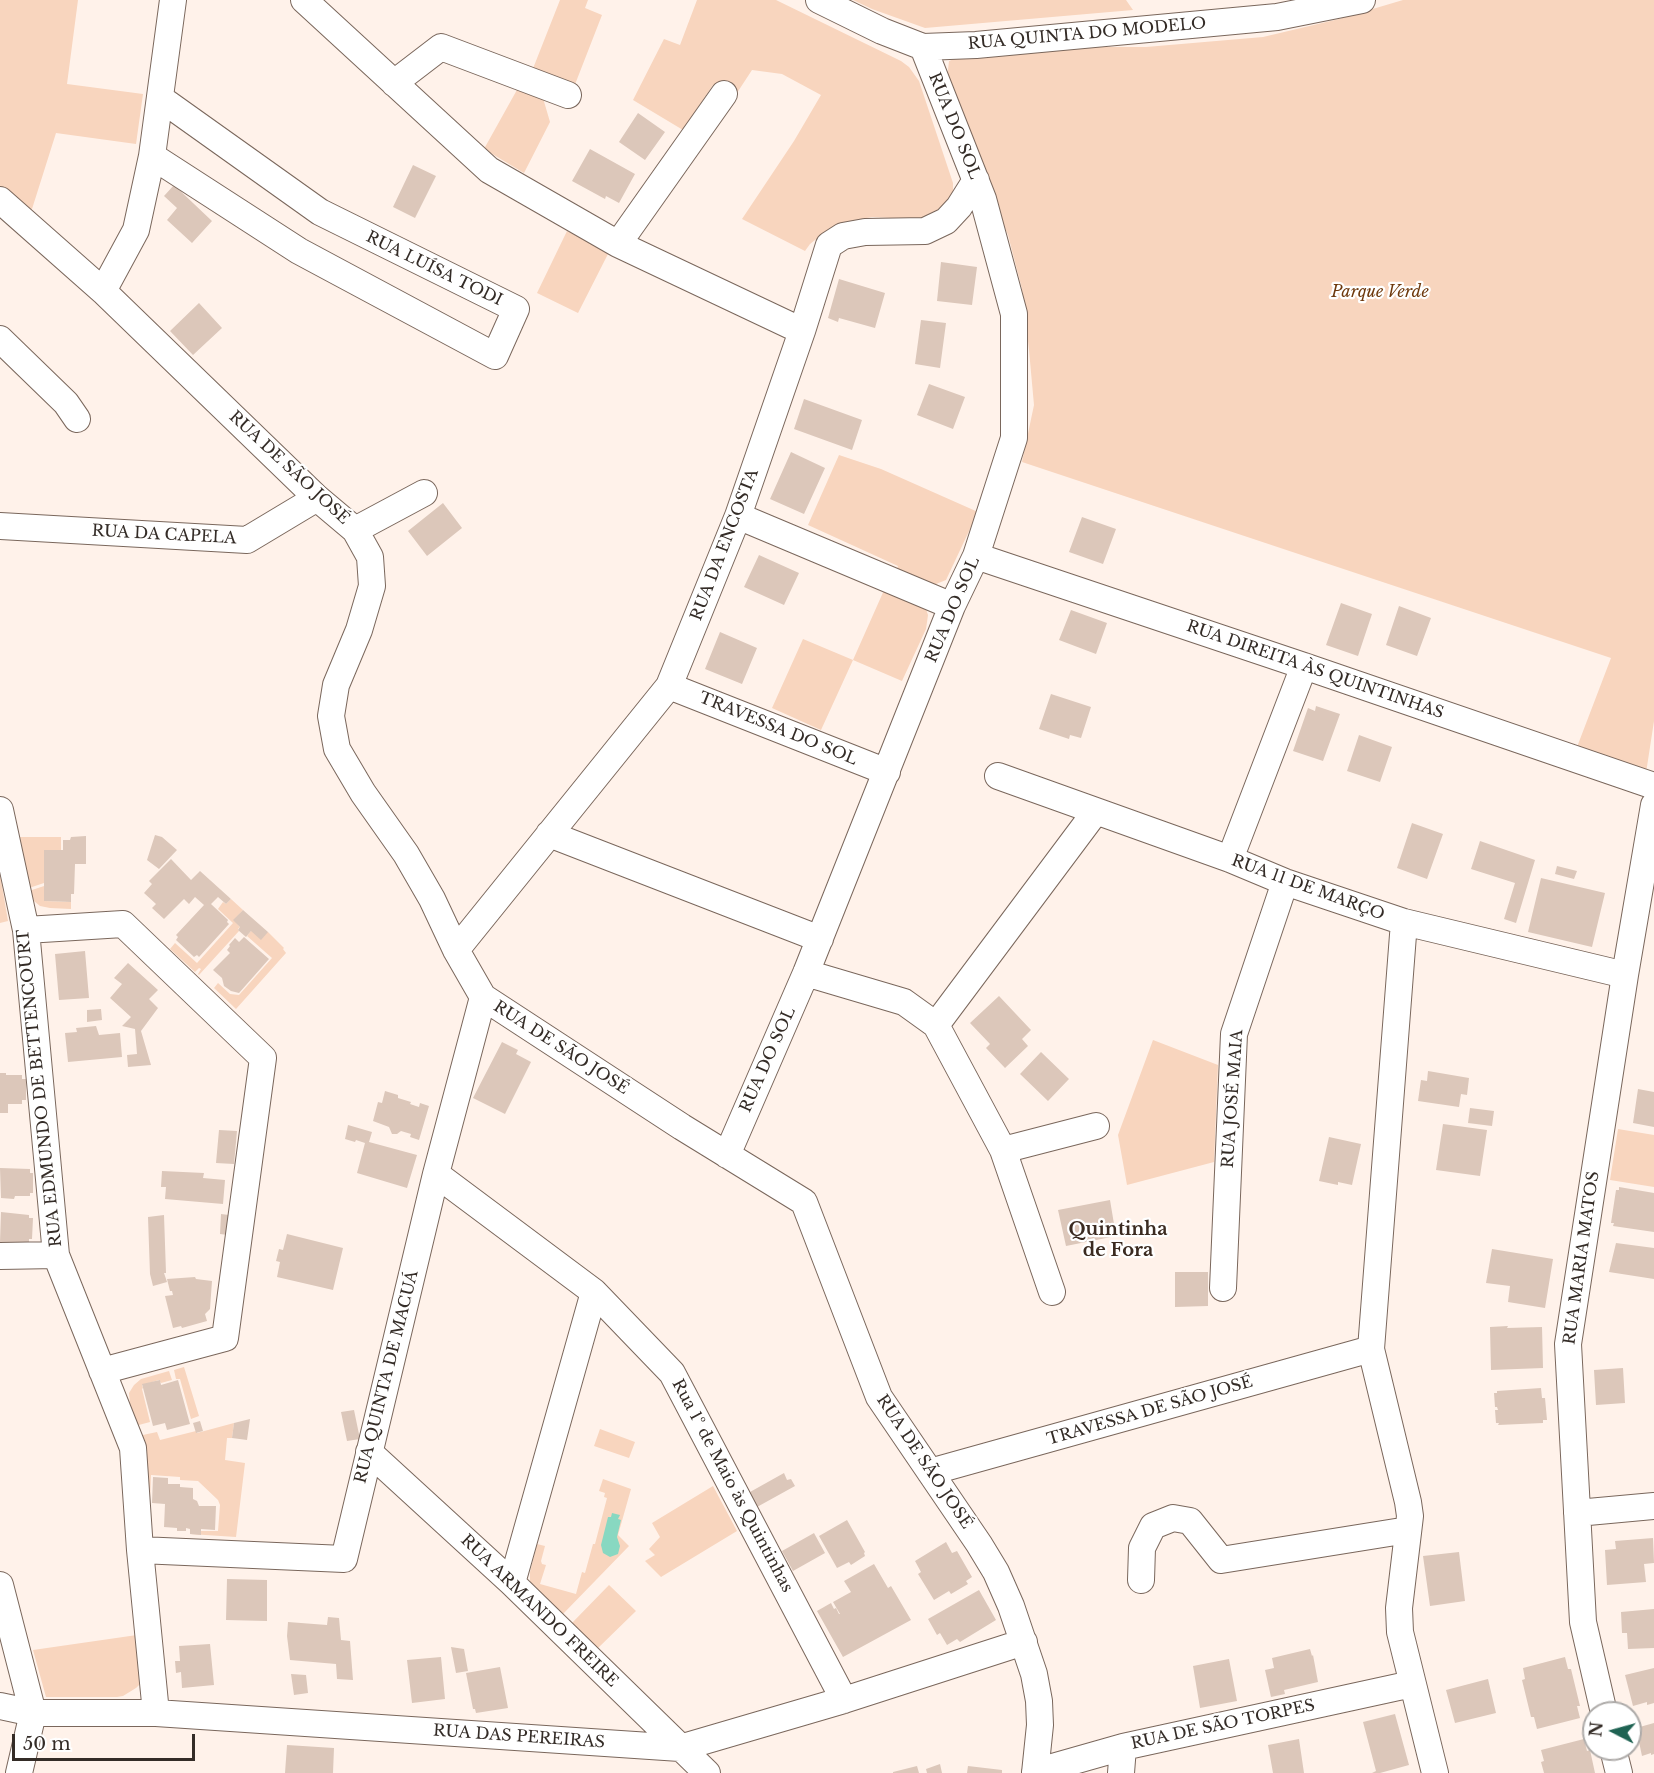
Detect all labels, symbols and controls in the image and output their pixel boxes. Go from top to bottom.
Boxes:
street label: RUA QUINTA DO MODELO [967,14,1207,54]
street label: RUA DO SOL [924,70,984,182]
street label: RUA LUÍSA TODI [363,228,505,310]
park label: Parque Verde [1331,282,1429,302]
street label: RUA DE SÃO JOSÉ [225,407,353,529]
street label: RUA DA ENCOSTA [687,466,763,624]
street label: RUA DA CAPELA [91,522,237,548]
street label: RUA DO SOL [922,554,984,666]
street label: RUA DIREITA ÀS QUINTINHAS [1184,617,1446,723]
street label: TRAVESSA DO SOL [696,688,860,770]
street label: RUA 11 DE MARÇO [1229,851,1387,925]
street label: RUA EDMUNDO DE BETTENCOURT [14,928,66,1248]
street label: RUA DE SÃO JOSÉ [490,997,632,1099]
street label: RUA DO SOL [736,1004,800,1116]
street label: RUA JOSÉ MAIA [1219,1029,1247,1169]
street label: RUA MARIA MATOS [1560,1170,1604,1346]
district label: Quintinha de Fora [1068,1219,1168,1262]
street label: RUA QUINTA DE MACUÁ [351,1269,423,1485]
street label: TRAVESSA DE SÃO JOSÉ [1045,1372,1255,1450]
street label: Rua 1º de Maio às Quintinhas [667,1376,797,1596]
street label: RUA DE SÃO JOSÉ [872,1391,976,1533]
street label: RUA ARMANDO FREIRE [456,1531,622,1691]
street label: RUA DE SÃO TORPES [1129,1696,1317,1754]
north arrow [1582,1701,1642,1761]
street label: RUA DAS PEREIRAS [433,1721,605,1753]
text: N [1585,1721,1607,1738]
scale bar [15,1722,198,1760]
text: 50 m [23,1733,71,1755]

